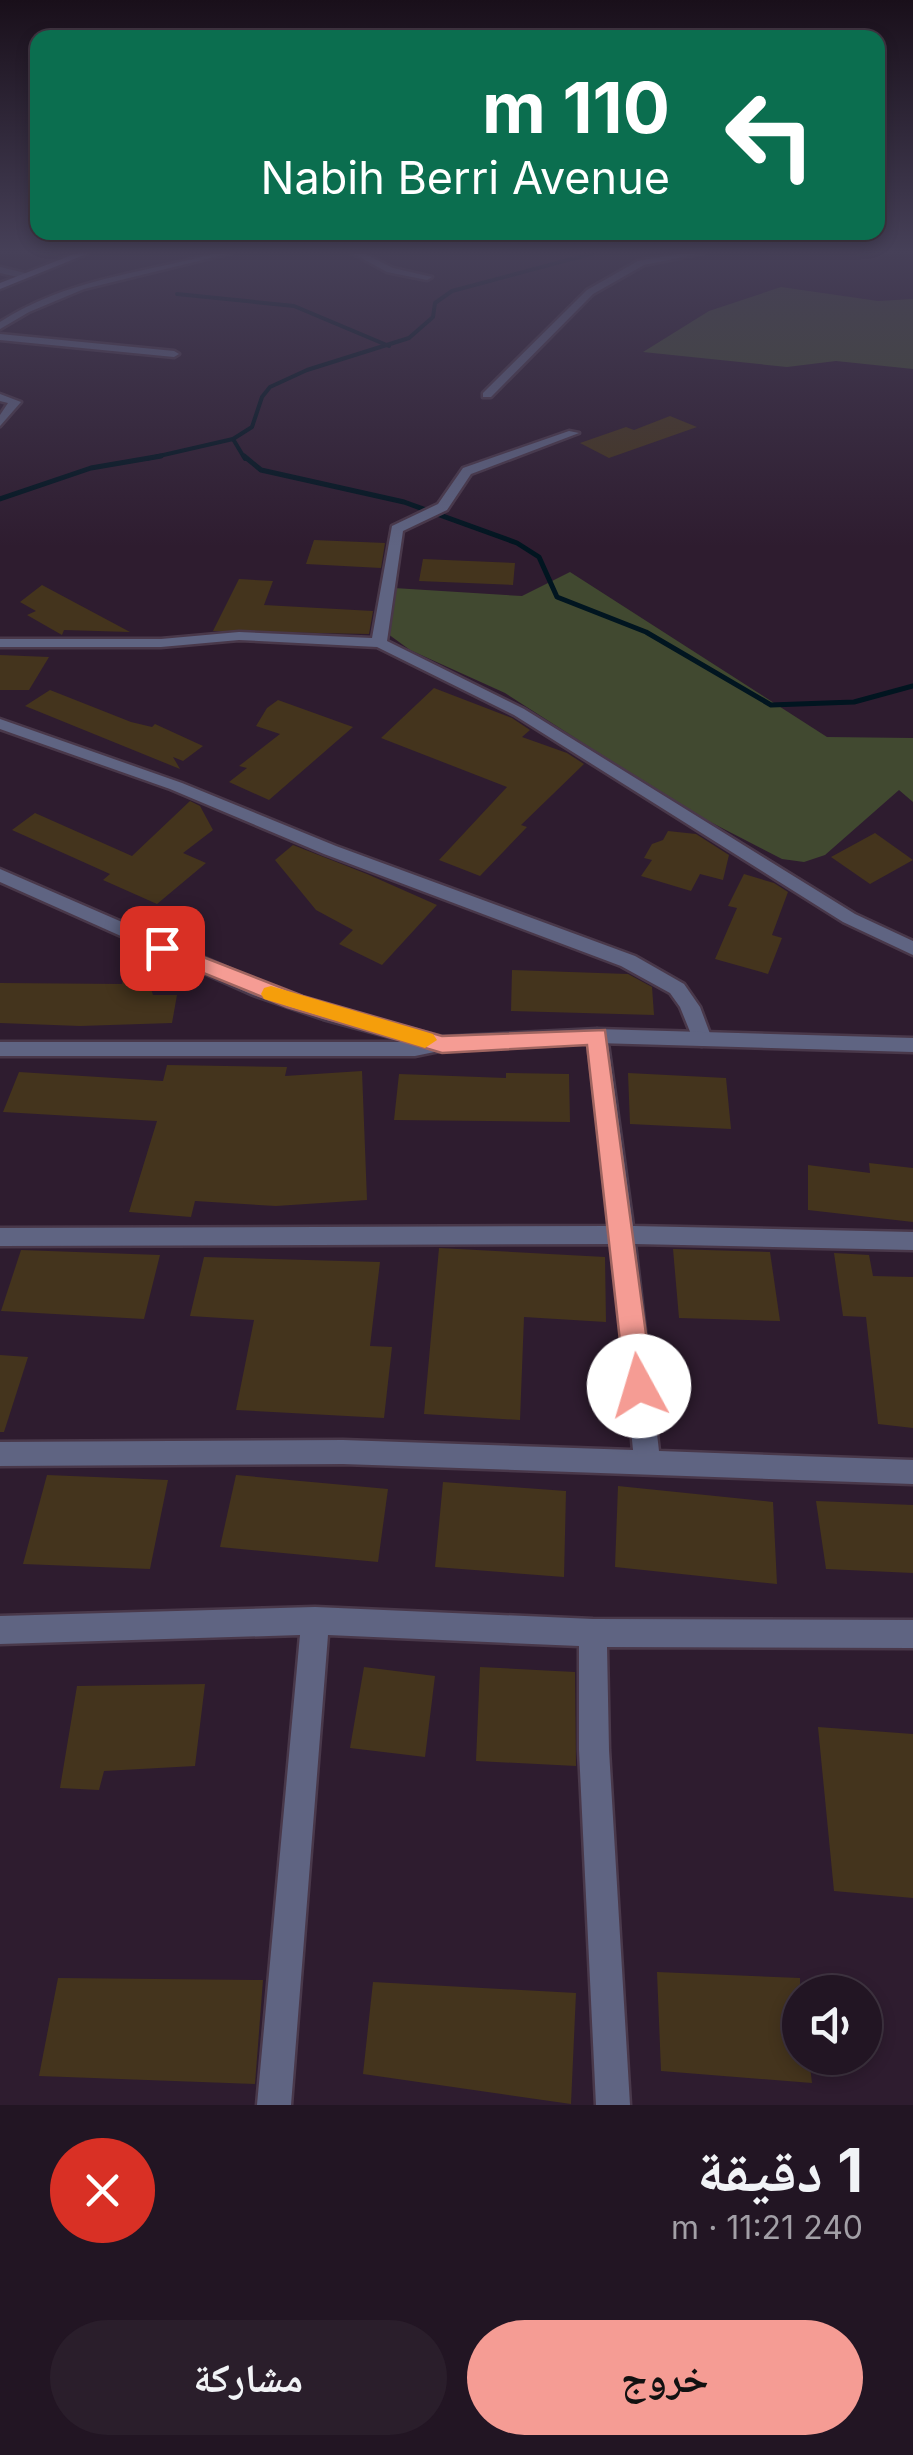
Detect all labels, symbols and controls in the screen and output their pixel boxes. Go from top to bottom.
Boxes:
text: 110 m [482,65,670,150]
icon: left [705,70,835,200]
text: Nabih Berri Avenue [261,150,670,205]
pin [120,906,205,991]
icon: arrive [135,921,190,976]
position arrow [587,1334,691,1438]
map controls [782,1975,882,2075]
button: sound [782,1975,882,2075]
text: 1 دقيقة [697,2134,863,2206]
button: close [50,2138,155,2243]
text: 240 m · 11:21 [671,2208,863,2247]
button: مشاركة [50,2320,447,2435]
button: خروج [467,2320,863,2435]

